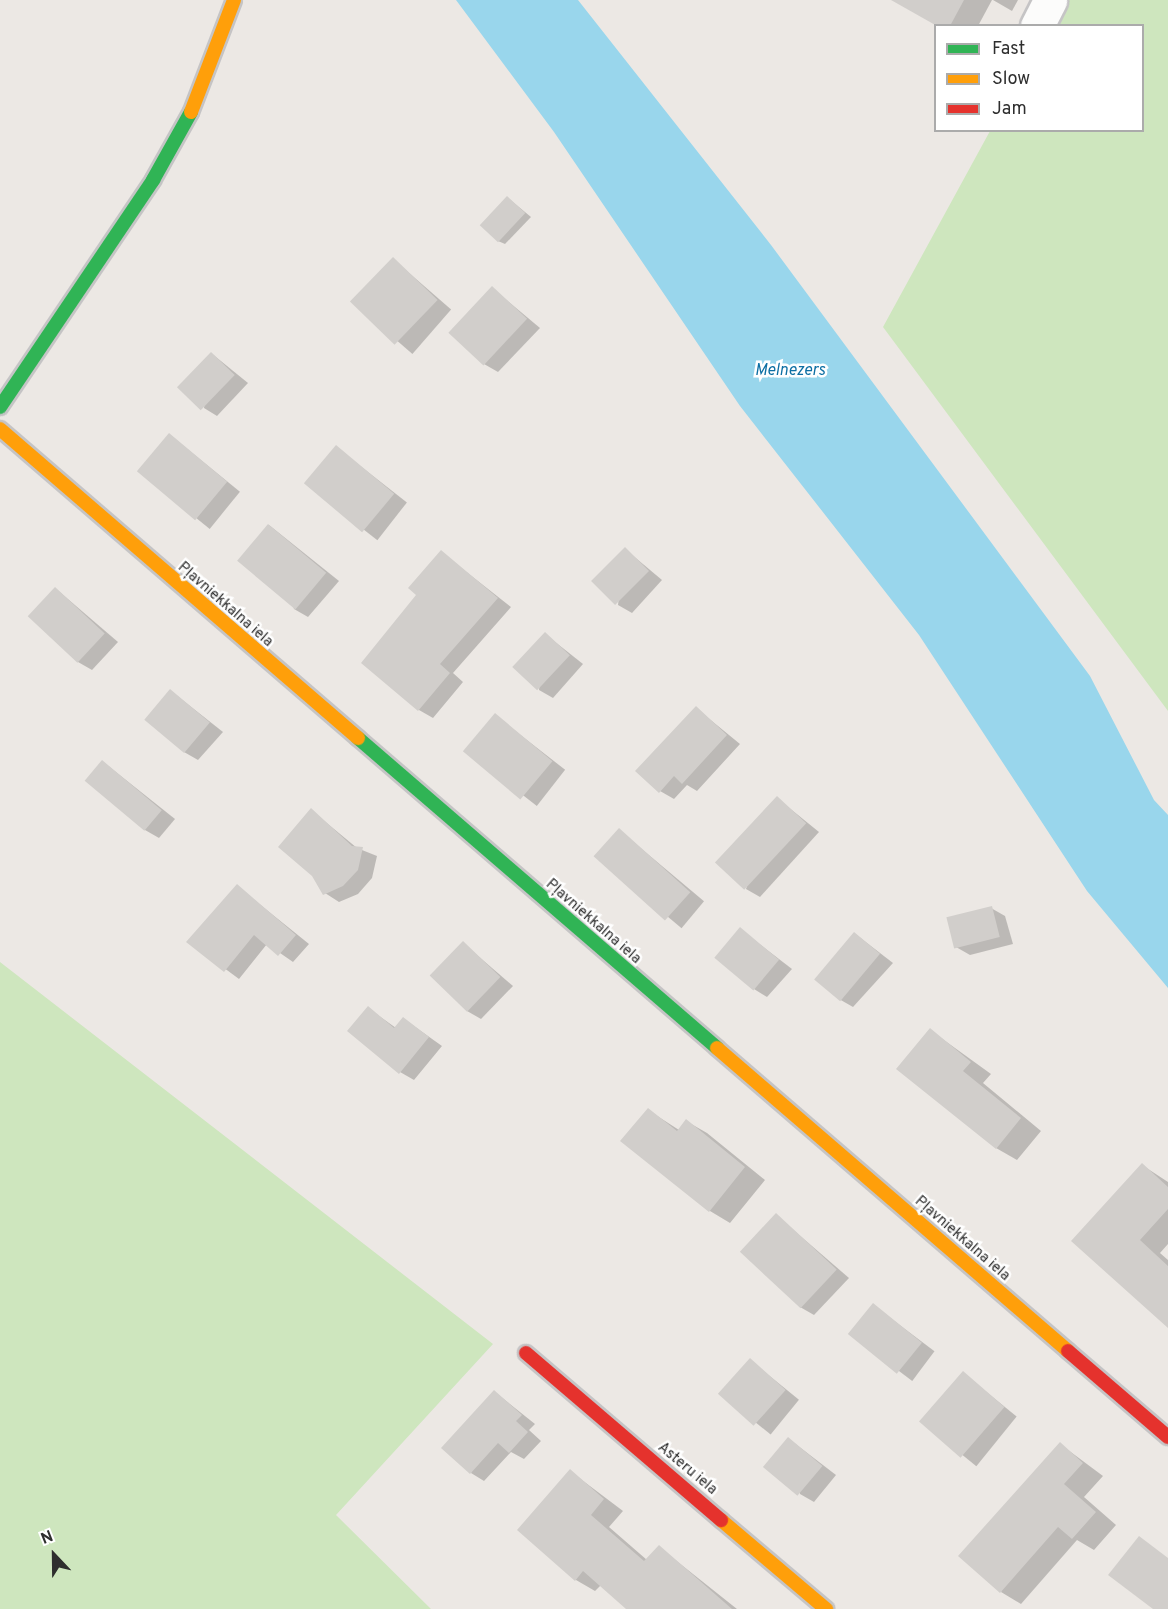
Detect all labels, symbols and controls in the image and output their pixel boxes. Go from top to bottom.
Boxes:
legend [934,24,1144,132]
text: Fast [992,38,1025,61]
text: Slow [992,68,1030,91]
text: Jam [992,98,1027,121]
water label: Melnezers [755,361,825,381]
street label: Pļavniekkalna iela [174,559,276,651]
street label: Pļavniekkalna iela [542,876,644,968]
street label: Pļavniekkalna iela [911,1193,1013,1285]
street label: Asteru iela [654,1439,720,1499]
north arrow [24,1525,84,1585]
text: N [38,1527,56,1550]

